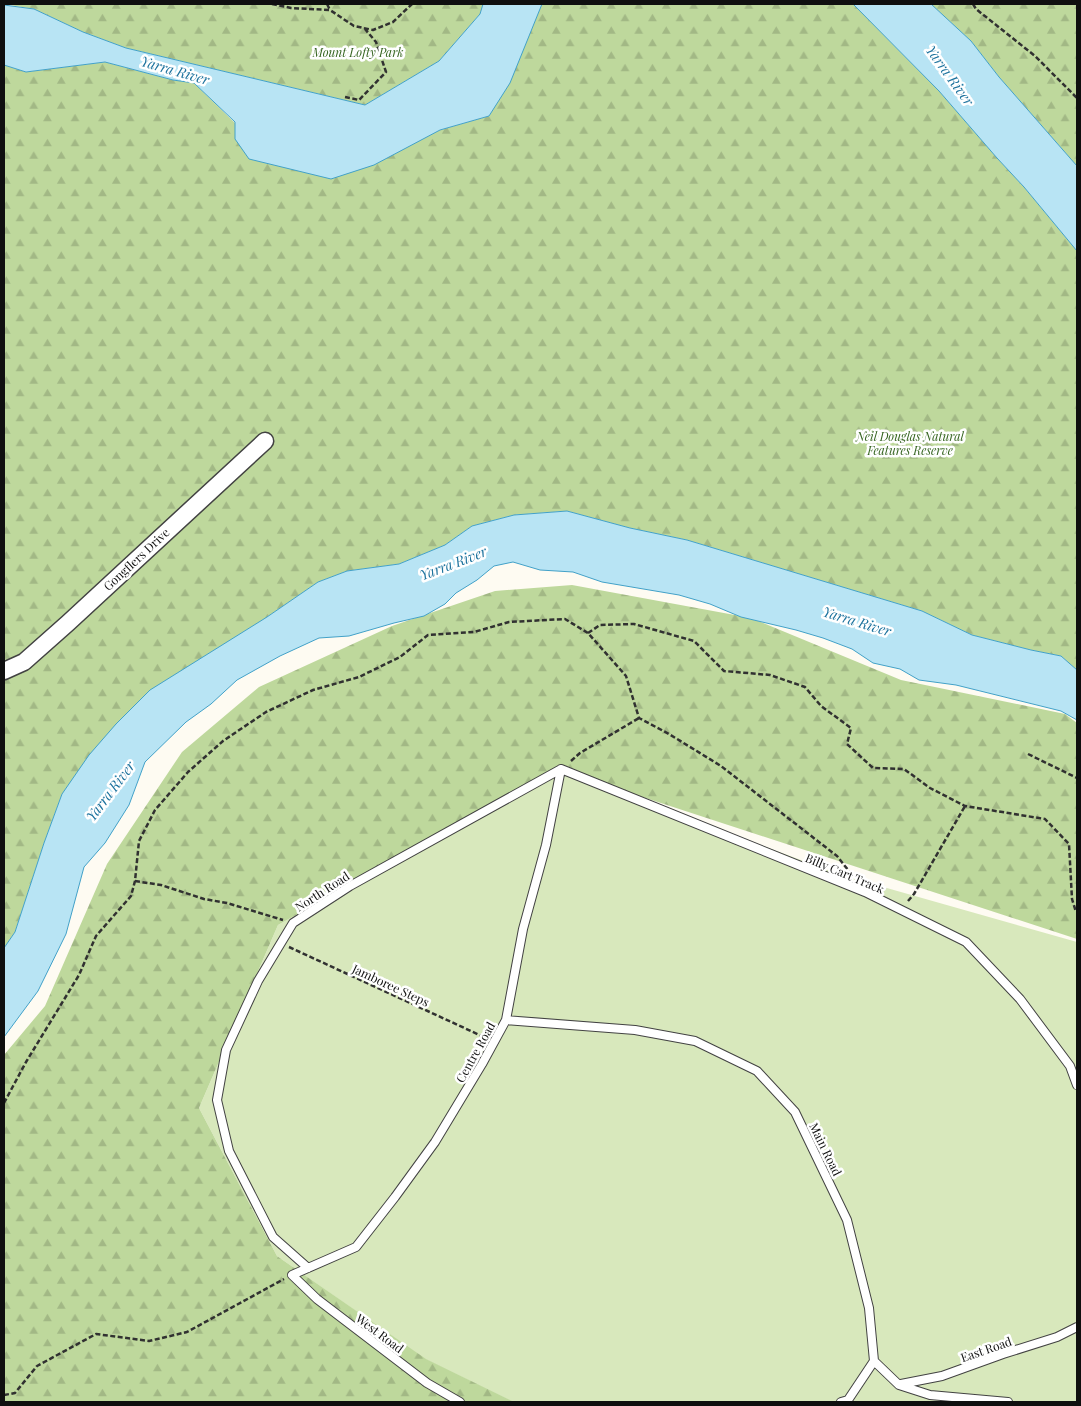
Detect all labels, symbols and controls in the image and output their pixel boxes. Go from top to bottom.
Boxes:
water label: Yarra River [922,41,979,110]
park label: Mount Lofty Park [312,44,403,60]
water label: Yarra River [138,51,213,89]
park label: Neil Douglas Natural Features Reserve [855,428,964,458]
street label: Gongflers Drive [100,524,172,594]
water label: Yarra River [417,541,490,585]
water label: Yarra River [820,602,895,641]
water label: Yarra River [81,756,139,825]
street label: Billy Cart Track [803,849,887,897]
street label: North Road [292,867,352,915]
street label: Jamboree Steps [349,960,432,1010]
street label: Centre Road [452,1019,498,1085]
street label: Main Road [806,1120,846,1178]
street label: West Road [352,1309,407,1356]
street label: East Road [958,1333,1014,1365]

